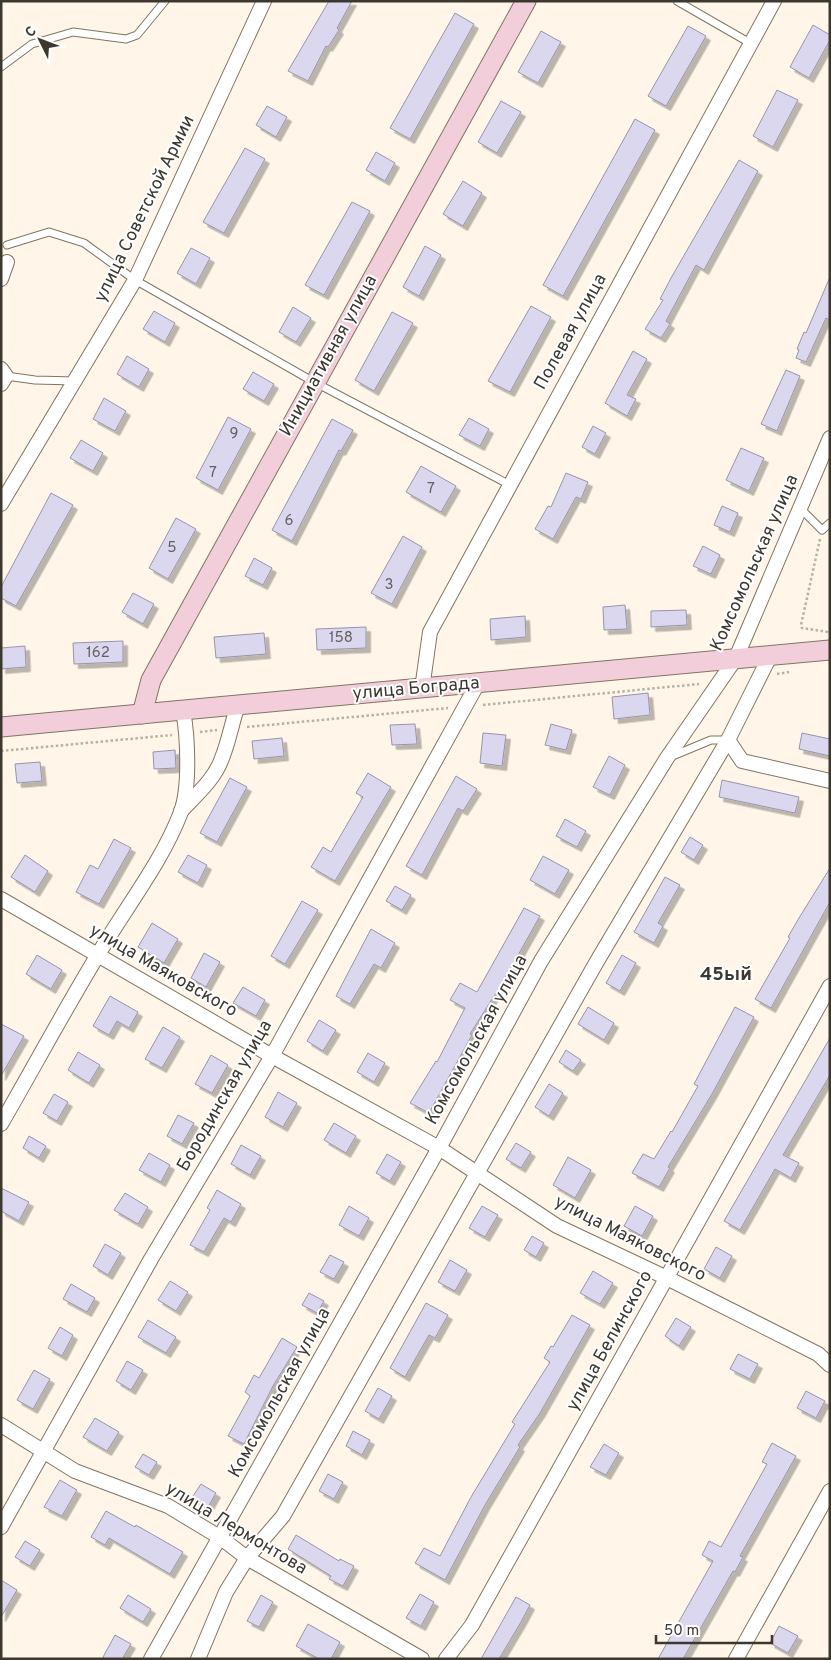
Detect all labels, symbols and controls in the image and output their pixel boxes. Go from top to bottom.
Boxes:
north arrow [15,15,65,65]
text: С [22,23,41,41]
street label: улица Советской Армии [90,112,200,306]
street label: Полевая улица [530,270,612,394]
street label: Инициативная улица [275,271,383,441]
house number: 9 [230,425,238,444]
house number: 7 [209,464,217,483]
street label: Комсомольская улица [706,471,804,655]
house number: 7 [427,480,435,499]
house number: 6 [285,512,294,531]
house number: 5 [167,539,177,558]
house number: 3 [384,576,394,595]
house number: 158 [329,629,353,648]
house number: 162 [86,644,110,663]
street label: улица Бограда [352,672,480,706]
street label: улица Маяковского [85,919,241,1023]
street label: Комсомольская улица [421,951,533,1129]
district label: 45ый [700,963,752,987]
street label: Бородинская улица [172,1016,278,1176]
street label: улица Маяковского [550,1191,710,1287]
street label: улица Белинского [562,1267,658,1415]
street label: Комсомольская улица [224,1304,336,1482]
street label: улица Лермонтова [161,1478,311,1580]
scale bar [656,1612,772,1644]
text: 50 m [664,1622,699,1641]

